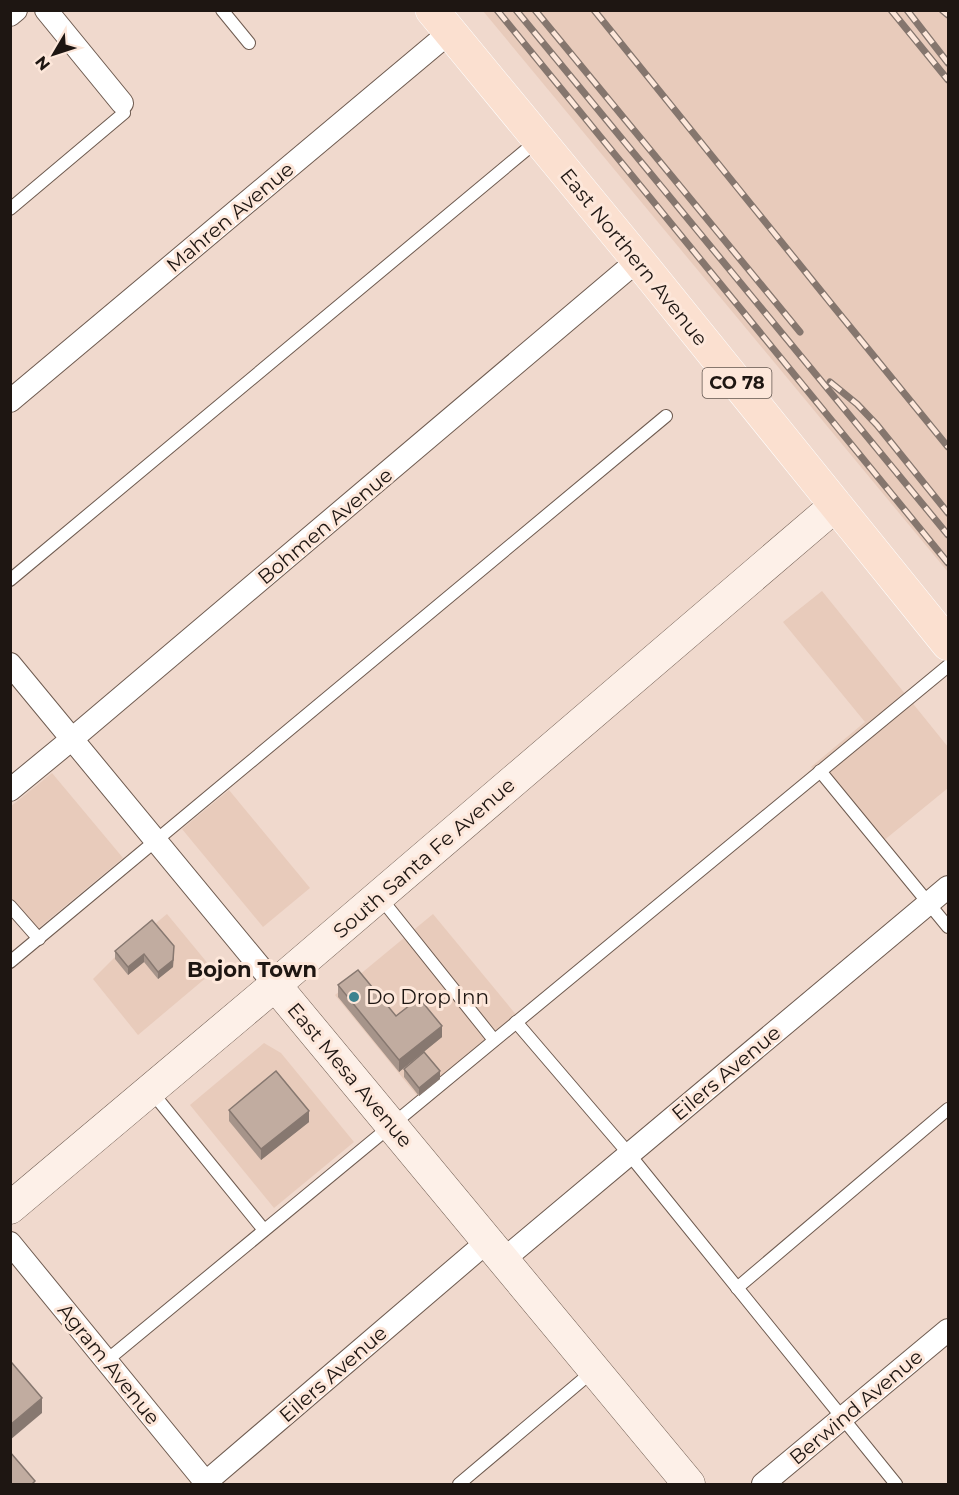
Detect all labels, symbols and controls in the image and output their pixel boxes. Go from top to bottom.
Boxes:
north arrow [24,24,84,84]
text: N [31,52,54,74]
street label: Mahren Avenue [162,157,298,277]
street label: East Northern Avenue [555,164,713,350]
road number: CO 78 [702,368,771,398]
street label: Bohmen Avenue [253,463,397,589]
street label: South Santa Fe Avenue [328,773,520,943]
district label: Bojon Town [187,957,317,982]
place label: Do Drop Inn [366,985,489,1009]
marker: Do Drop Inn [347,990,361,1004]
street label: East Mesa Avenue [282,998,418,1152]
street label: Eilers Avenue [667,1021,785,1125]
street label: Agram Avenue [53,1299,165,1429]
street label: Eilers Avenue [274,1321,392,1427]
street label: Berwind Avenue [785,1344,927,1470]

